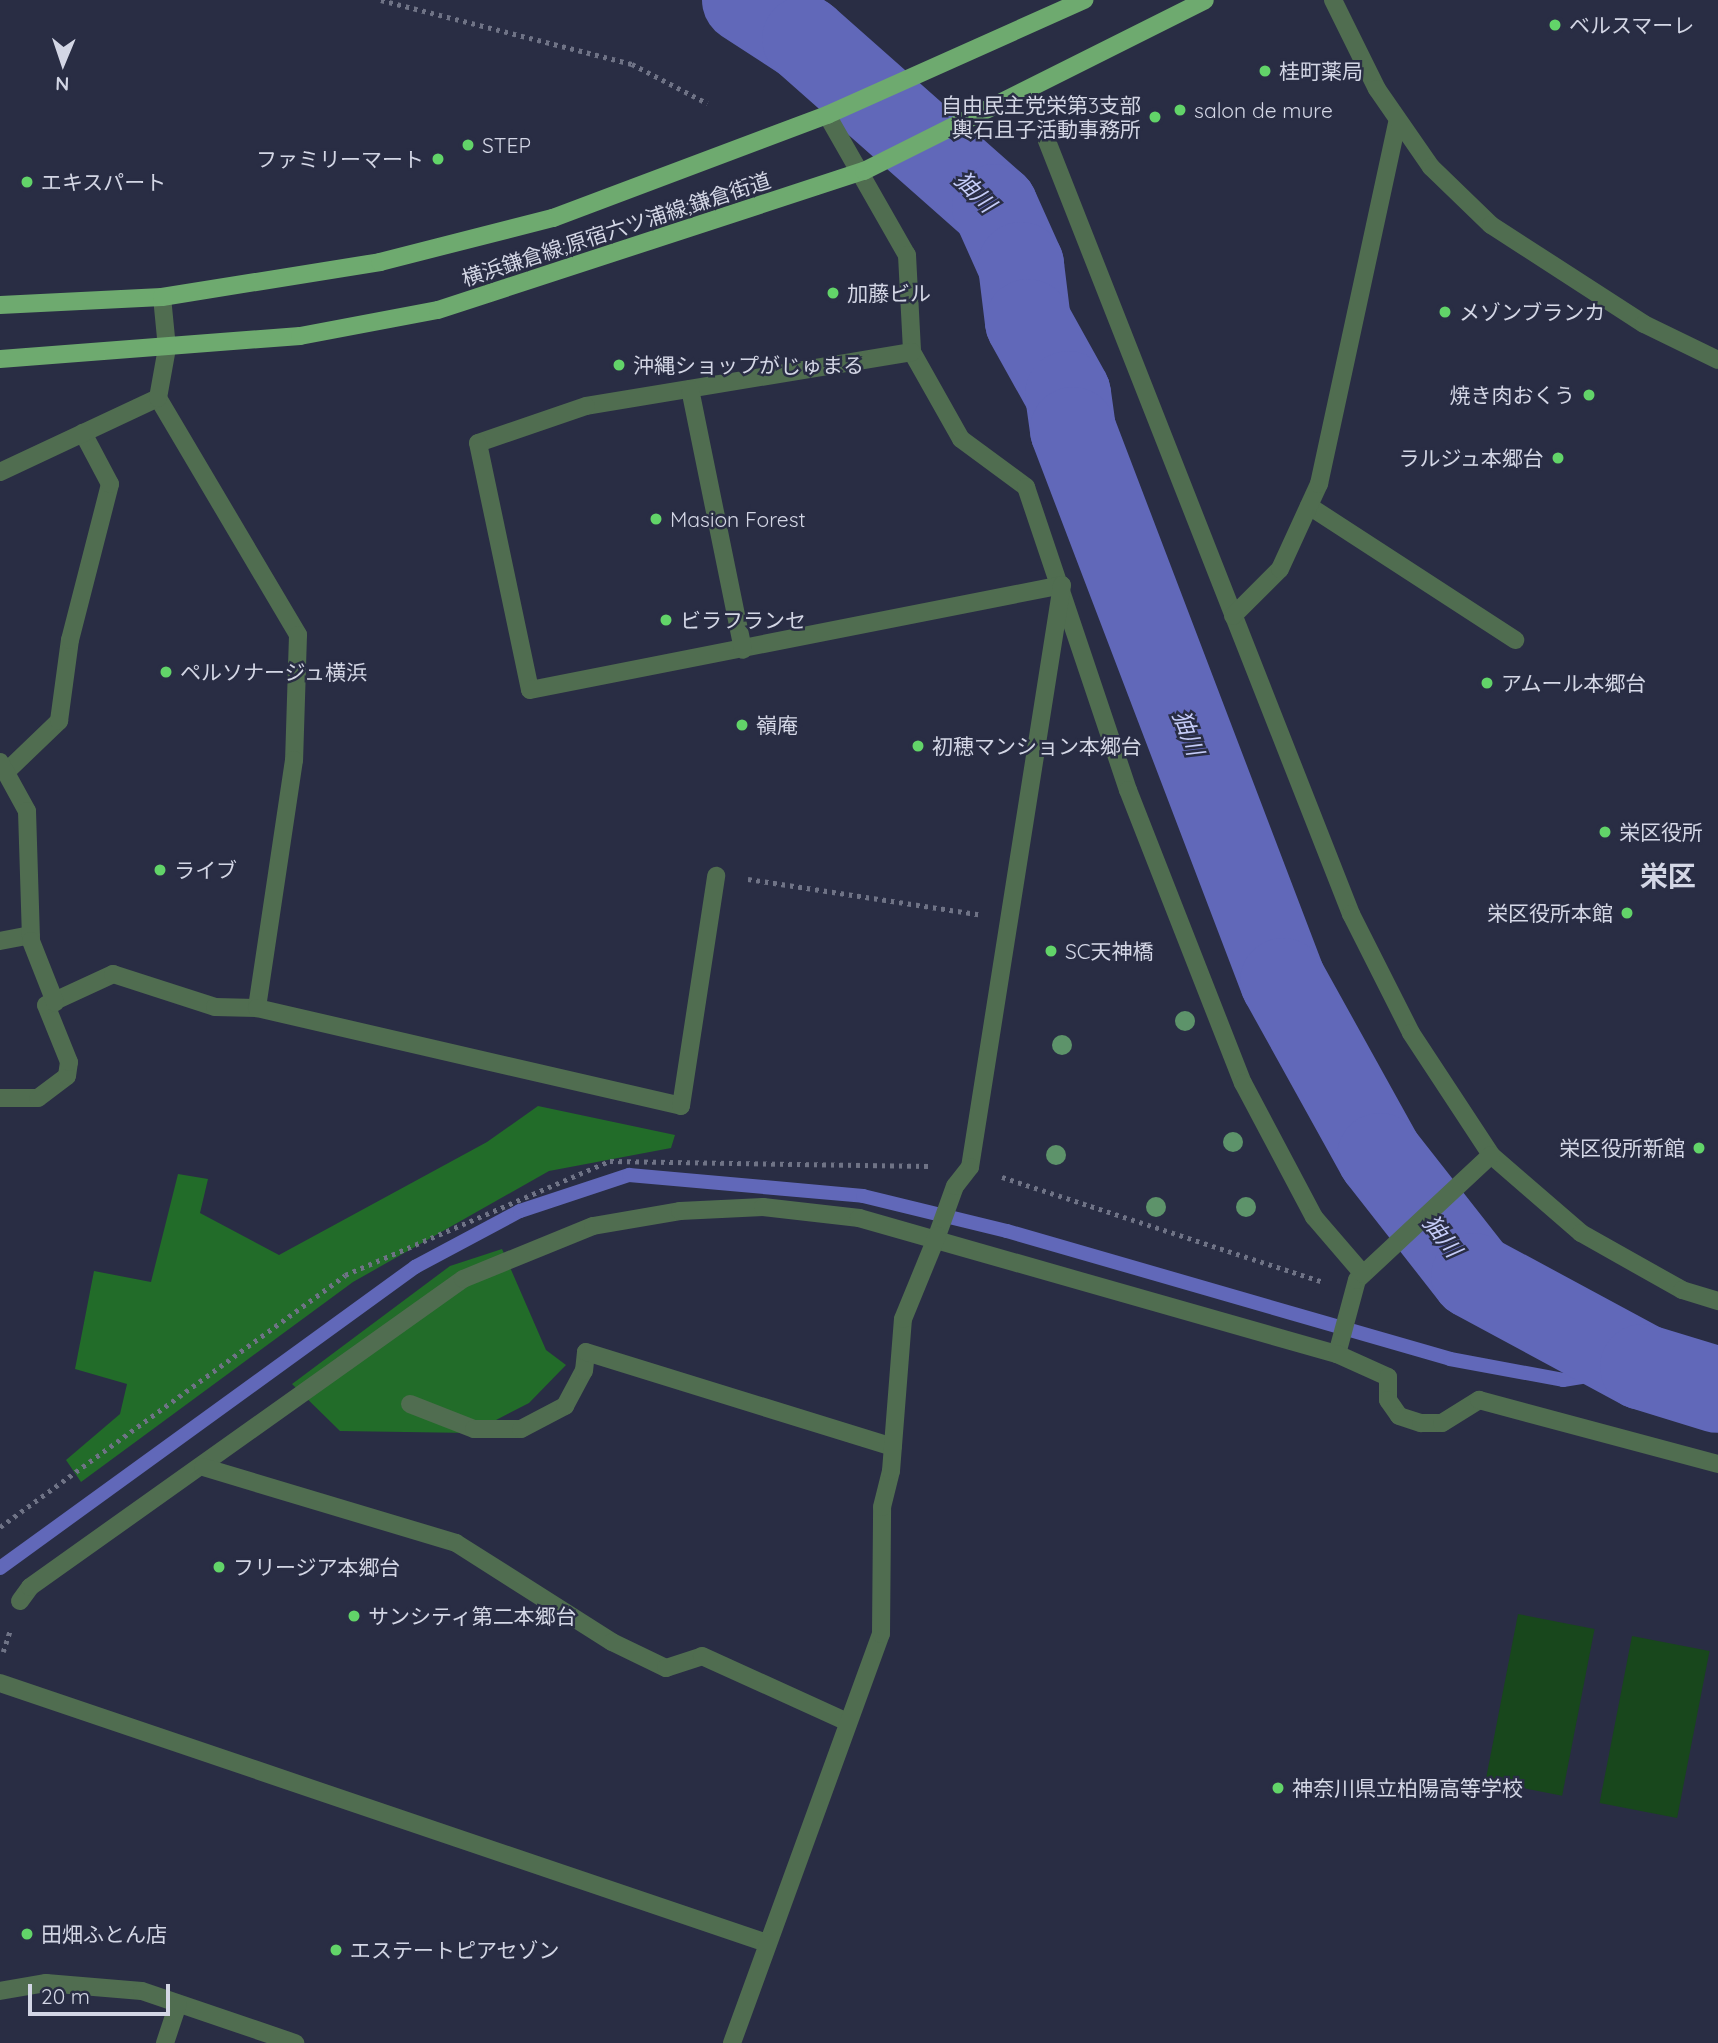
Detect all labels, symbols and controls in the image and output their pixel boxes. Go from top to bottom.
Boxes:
place label: ベルスマーレ [1569,12,1695,38]
marker: ベルスマーレ [1547,17,1563,33]
north arrow [28,28,98,98]
place label: 桂町薬局 [1279,58,1363,84]
marker: 桂町薬局 [1257,63,1273,79]
text: N [55,72,70,96]
place label: 自由民主党栄第3支部 輿石且子活動事務所 [941,92,1141,142]
place label: salon de mure [1194,97,1333,123]
marker: salon de mure [1172,102,1188,118]
marker: 自由民主党栄第3支部 輿石且子活動事務所 [1147,109,1163,125]
place label: STEP [482,132,531,158]
marker: STEP [460,137,476,153]
place label: ファミリーマート [256,146,424,172]
marker: ファミリーマート [430,151,446,167]
water label: 㹨川 [949,166,1001,218]
street label: 横浜鎌倉線;原宿六ツ浦線;鎌倉街道 [458,167,774,291]
place label: エキスパート [41,169,167,195]
marker: エキスパート [19,174,35,190]
place label: 加藤ビル [847,280,931,306]
marker: 加藤ビル [825,285,841,301]
place label: メゾンブランカ [1459,299,1606,325]
marker: メゾンブランカ [1437,304,1453,320]
place label: 沖縄ショップがじゅまる [633,352,864,378]
marker: 沖縄ショップがじゅまる [611,357,627,373]
place label: 焼き肉おくう [1449,382,1575,408]
marker: 焼き肉おくう [1581,387,1597,403]
place label: ラルジュ本郷台 [1397,445,1544,471]
marker: ラルジュ本郷台 [1550,450,1566,466]
place label: Masion Forest [670,506,806,532]
marker: Masion Forest [648,511,664,527]
place label: ビラフランセ [680,607,806,633]
marker: ビラフランセ [658,612,674,628]
place label: ペルソナージュ横浜 [180,659,369,685]
marker: ペルソナージュ横浜 [158,664,174,680]
place label: アムール本郷台 [1501,670,1648,696]
marker: アムール本郷台 [1479,675,1495,691]
water label: 㹨川 [1167,707,1209,759]
place label: 嶺庵 [756,712,798,738]
marker: 嶺庵 [734,717,750,733]
place label: 初穂マンション本郷台 [932,733,1142,759]
marker: 初穂マンション本郷台 [910,738,926,754]
place label: 栄区役所 [1619,819,1703,845]
marker: 栄区役所 [1597,824,1613,840]
place label: ライブ [174,857,237,883]
district label: 栄区 [1640,859,1696,893]
marker: ライブ [152,862,168,878]
place label: 栄区役所本館 [1487,900,1613,926]
marker: 栄区役所本館 [1619,905,1635,921]
place label: SC天神橋 [1065,938,1154,964]
marker: SC天神橋 [1043,943,1059,959]
place label: 栄区役所新館 [1559,1135,1685,1161]
marker: 栄区役所新館 [1691,1140,1707,1156]
water label: 㹨川 [1417,1209,1467,1263]
place label: フリージア本郷台 [233,1554,401,1580]
marker: フリージア本郷台 [211,1559,227,1575]
place label: サンシティ第二本郷台 [368,1603,578,1629]
marker: サンシティ第二本郷台 [346,1608,362,1624]
place label: 神奈川県立柏陽高等学校 [1292,1775,1523,1801]
marker: 神奈川県立柏陽高等学校 [1270,1780,1286,1796]
place label: 田畑ふとん店 [41,1921,167,1947]
marker: 田畑ふとん店 [19,1926,35,1942]
place label: エステートピアセゾン [350,1937,560,1963]
marker: エステートピアセゾン [328,1942,344,1958]
scale bar [32,1969,173,2013]
text: 20 m [41,1983,90,2009]

